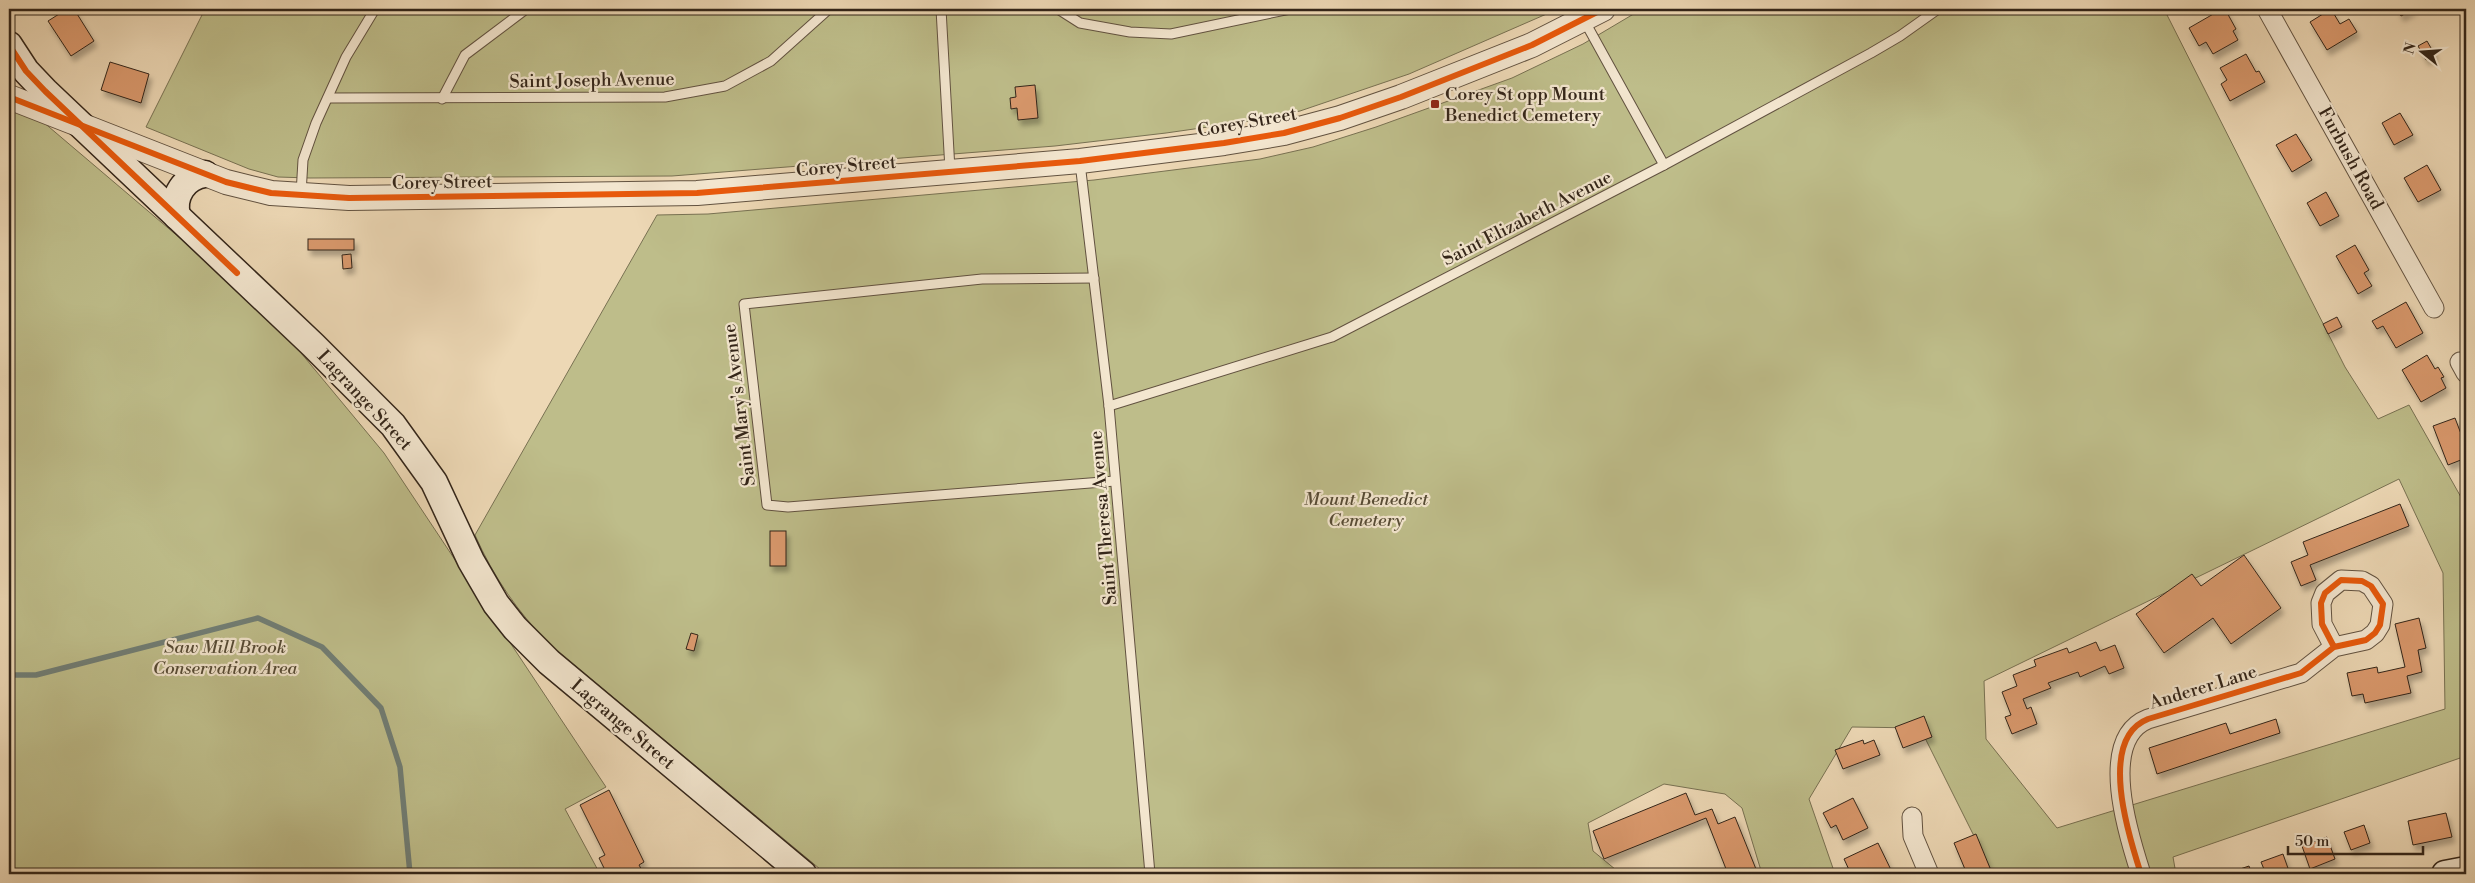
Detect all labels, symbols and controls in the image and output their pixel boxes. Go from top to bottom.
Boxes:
north arrow [2398,28,2448,78]
text: N [2400,41,2421,56]
street label: Saint Joseph Avenue [509,68,675,93]
place label: Corey St opp Mount Benedict Cemetery [1444,83,1606,127]
marker: Corey St opp Mount Benedict Cemetery [1429,98,1441,110]
street label: Corey Street [1196,102,1299,143]
street label: Furbush Road [2313,103,2389,214]
street label: Corey Street [795,151,898,182]
street label: Saint Elizabeth Avenue [1439,166,1616,271]
street label: Corey Street [392,170,493,195]
street label: Saint Mary's Avenue [718,322,761,487]
street label: Lagrange Street [312,345,417,456]
street label: Saint Theresa Avenue [1084,430,1123,606]
park label: Mount Benedict Cemetery [1304,488,1429,532]
park label: Saw Mill Brook Conservation Area [153,636,298,680]
street label: Anderer Lane [2146,660,2260,715]
street label: Lagrange Street [566,674,680,775]
scale bar [2288,823,2422,855]
text: 50 m [2295,832,2329,851]

